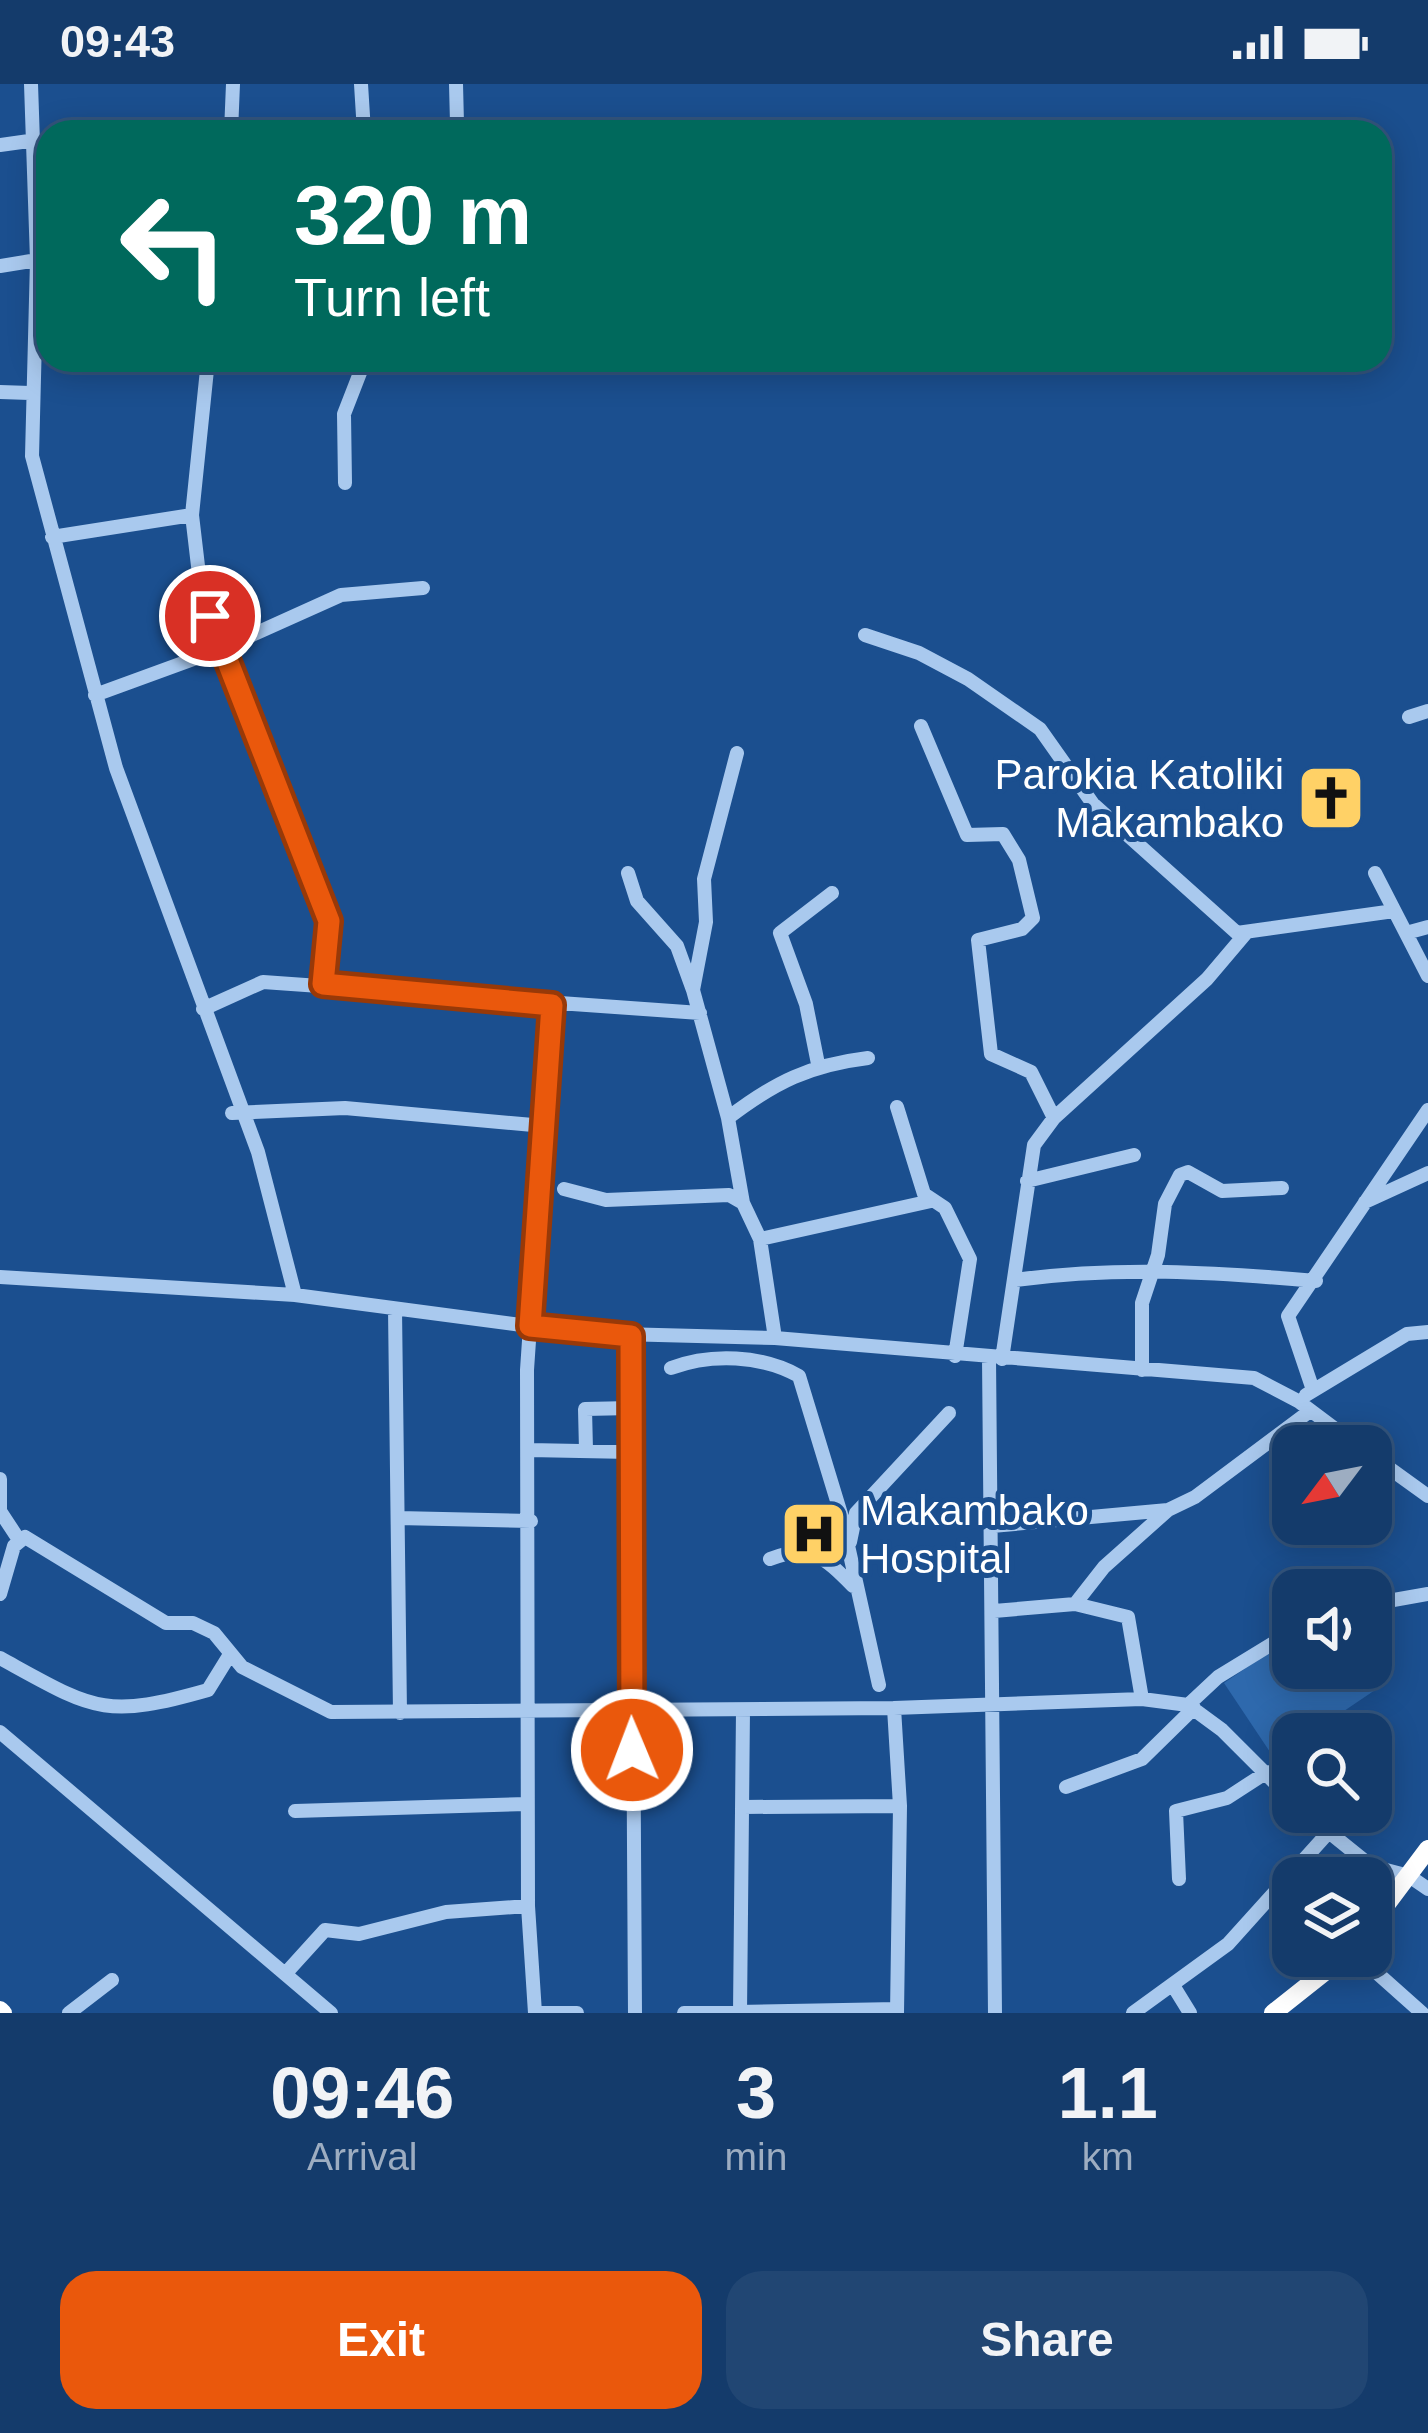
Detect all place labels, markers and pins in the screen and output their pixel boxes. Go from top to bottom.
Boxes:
pin [159,565,261,667]
place label: Parokia Katoliki Makambako [995,751,1284,846]
church icon: Parokia Katoliki Makambako [1296,763,1366,833]
place label: Makambako Hospital [860,1487,1089,1582]
hospital icon: Makambako Hospital [779,1499,849,1569]

